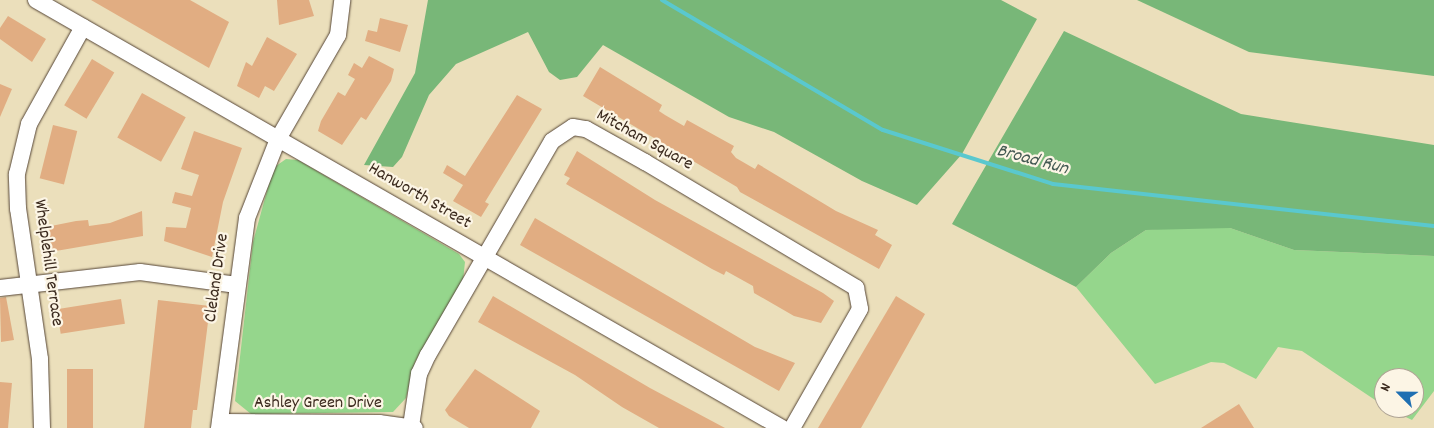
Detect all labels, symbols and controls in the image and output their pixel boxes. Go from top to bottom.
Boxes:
street label: Mitcham Square [592,105,696,177]
water label: Broad Run [994,141,1070,181]
street label: Hanworth Street [364,159,474,235]
street label: Whelplehill Terrace [27,198,67,328]
street label: Cleland Drive [201,232,235,324]
north arrow [1374,368,1424,418]
text: N [1376,380,1397,395]
street label: Ashley Green Drive [254,393,382,415]

